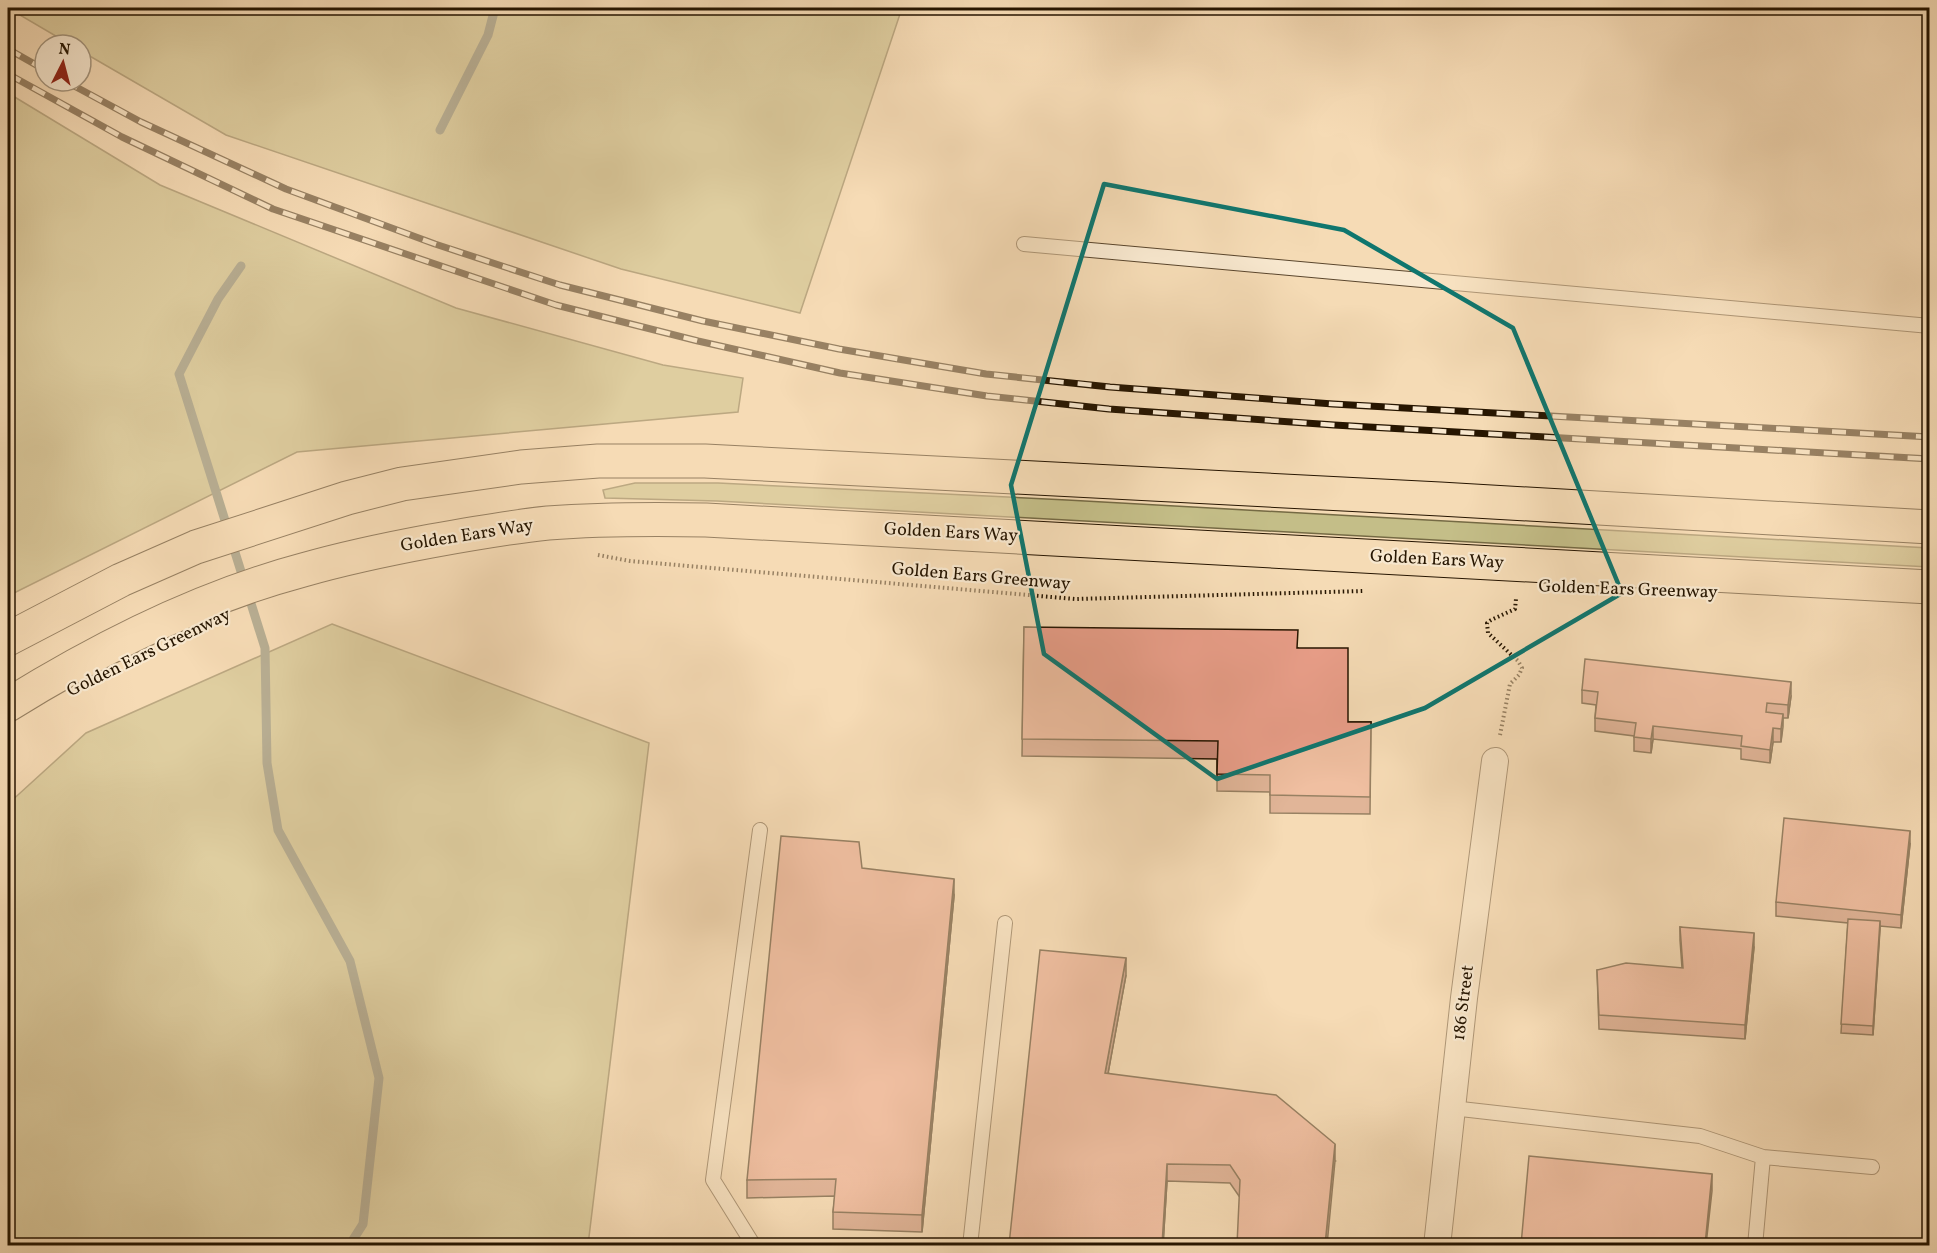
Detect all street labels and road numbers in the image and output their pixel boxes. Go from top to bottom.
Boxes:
street label: Golden Ears Way [399,513,535,559]
street label: Golden Ears Way [883,517,1019,549]
street label: Golden Ears Way [1369,544,1505,576]
street label: Golden Ears Greenway [891,557,1072,597]
street label: Golden Ears Greenway [1538,574,1718,606]
street label: Golden Ears Greenway [63,602,235,704]
street label: 186 Street [1447,964,1481,1042]

